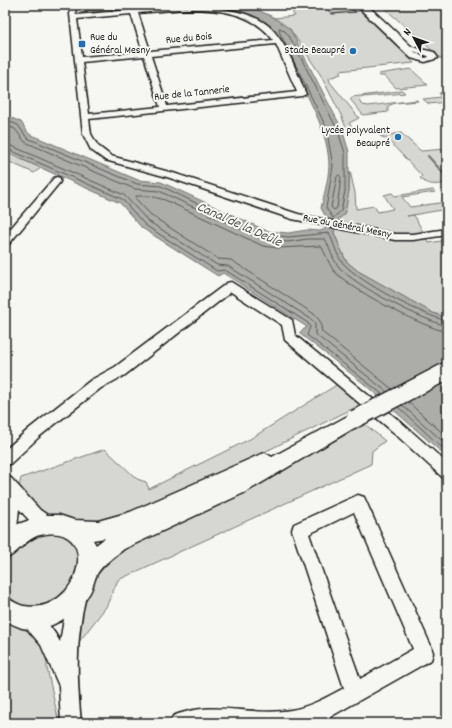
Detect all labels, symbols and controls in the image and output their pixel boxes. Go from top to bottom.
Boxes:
north arrow [394,18,434,58]
text: N [400,25,416,40]
street label: Rue du Bois [165,29,213,49]
place label: Rue du Général Mesny [90,30,150,59]
marker: Rue du Général Mesny [77,39,87,49]
place label: Stade Beaupré [285,43,345,59]
marker: Stade Beaupré [348,46,358,56]
street label: Rue de la Tannerie [153,82,231,106]
place label: Lycée polyvalent Beaupré [321,123,390,152]
marker: Lycée polyvalent Beaupré [393,132,403,142]
water label: Canal de la Deûle [193,197,285,253]
street label: Rue du Général Mesny [301,211,393,244]

